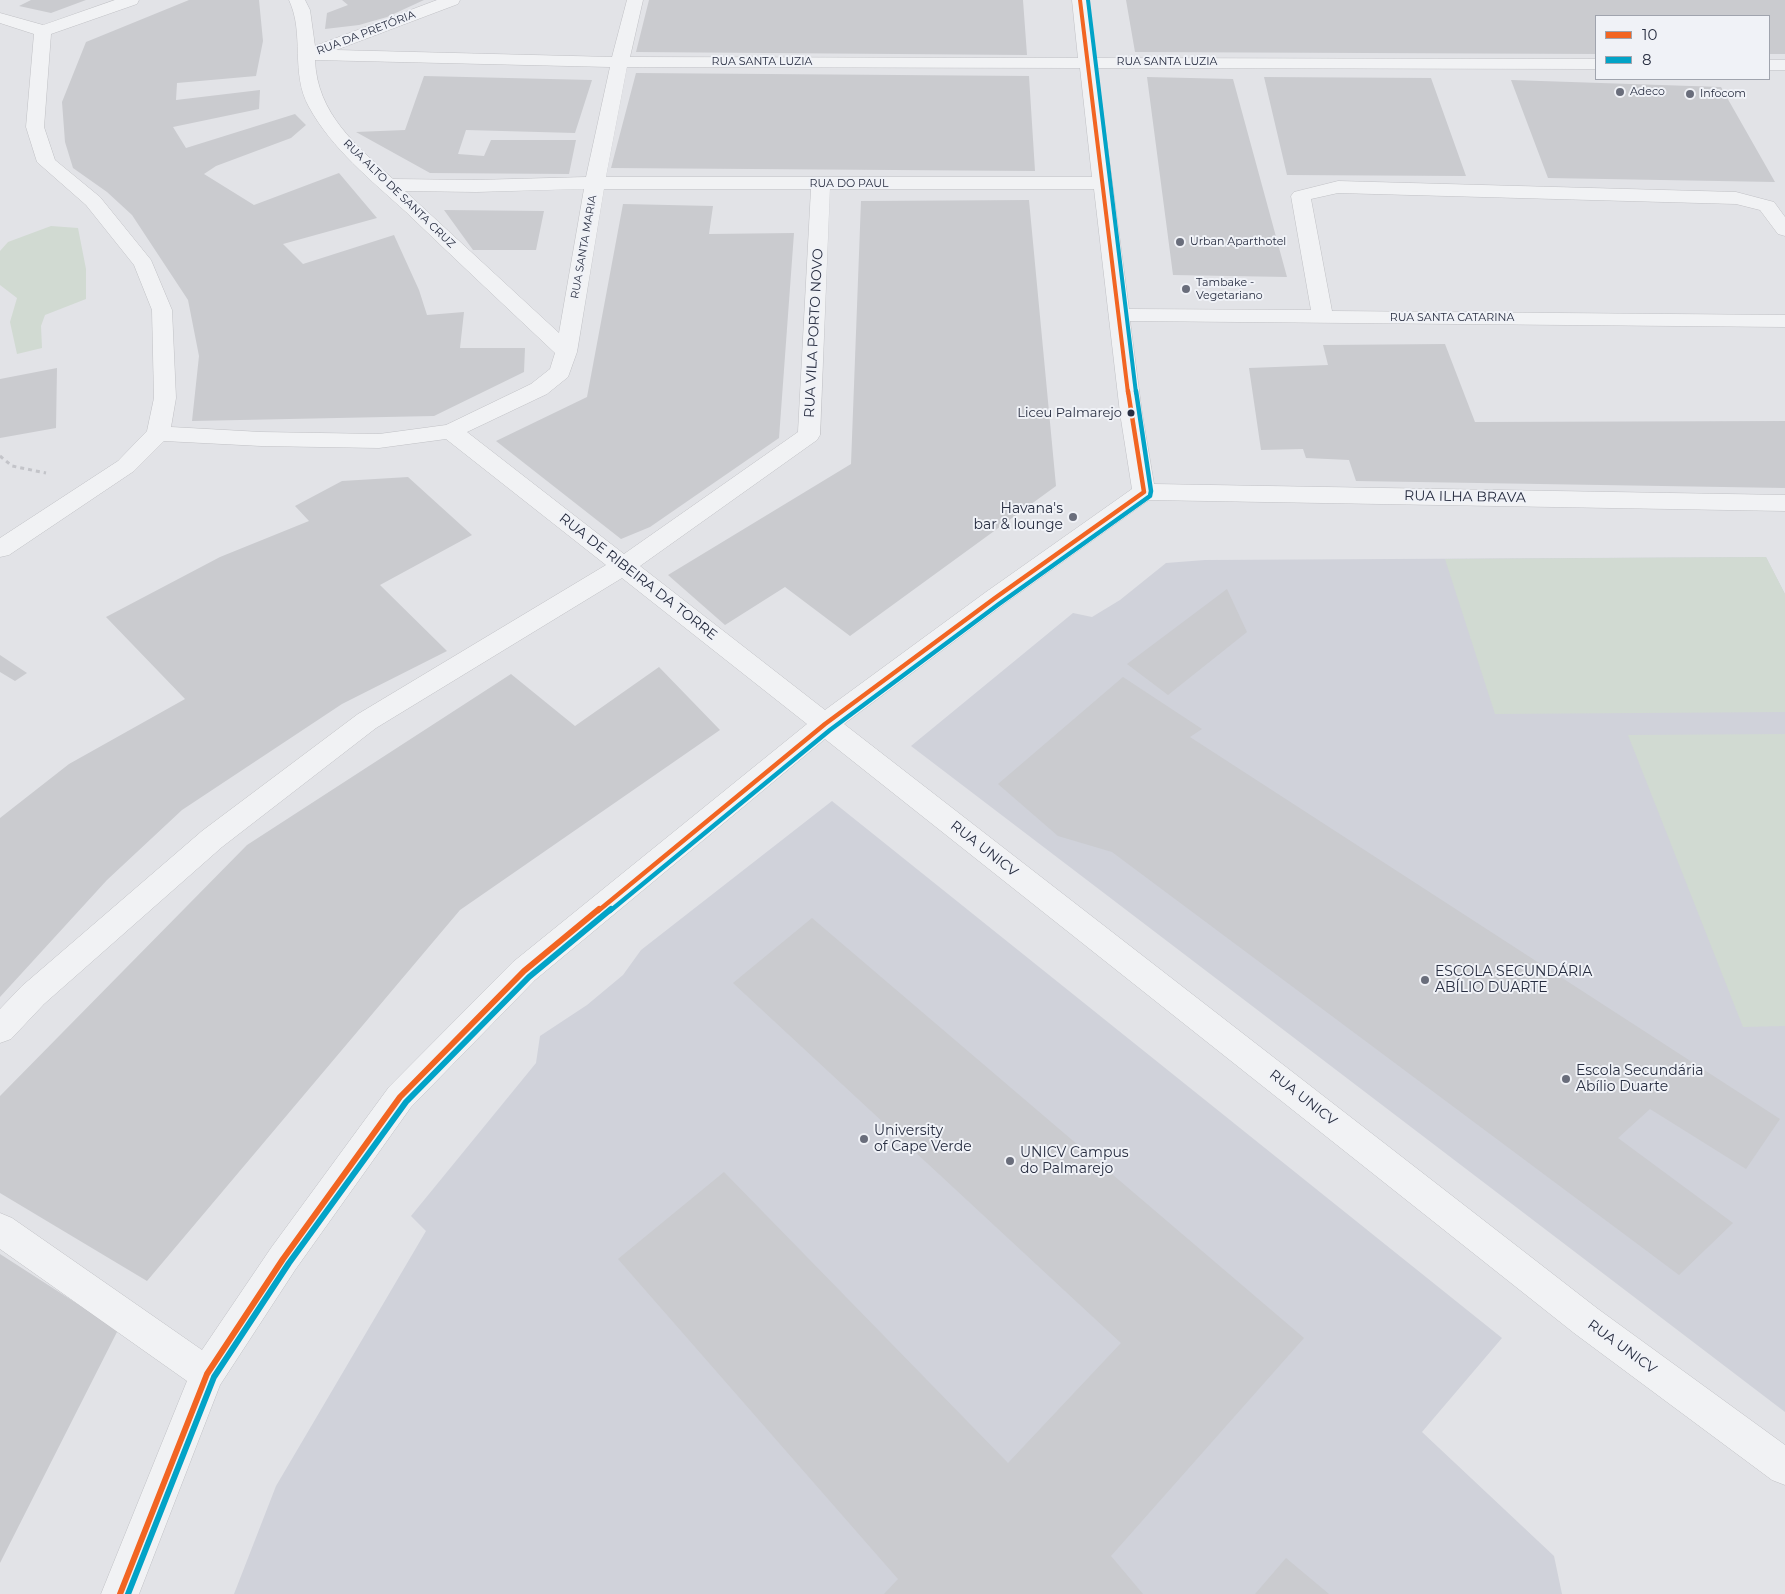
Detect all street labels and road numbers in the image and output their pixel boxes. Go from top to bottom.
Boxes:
street label: RUA DA PRETÓRIA [315,8,417,58]
street label: RUA SANTA LUZIA [712,55,812,69]
street label: RUA SANTA LUZIA [1117,55,1217,69]
street label: RUA ALTO DE SANTA CRUZ [340,137,458,251]
street label: RUA DO PAUL [810,177,888,191]
street label: RUA SANTA MARIA [568,194,600,300]
street label: RUA VILA PORTO NOVO [801,248,827,418]
street label: RUA SANTA CATARINA [1390,311,1514,325]
street label: RUA ILHA BRAVA [1404,488,1526,506]
street label: RUA DE RIBEIRA DA TORRE [556,510,720,644]
street label: RUA UNICV [947,817,1021,881]
street label: RUA UNICV [1266,1066,1340,1130]
street label: RUA UNICV [1584,1316,1660,1378]

